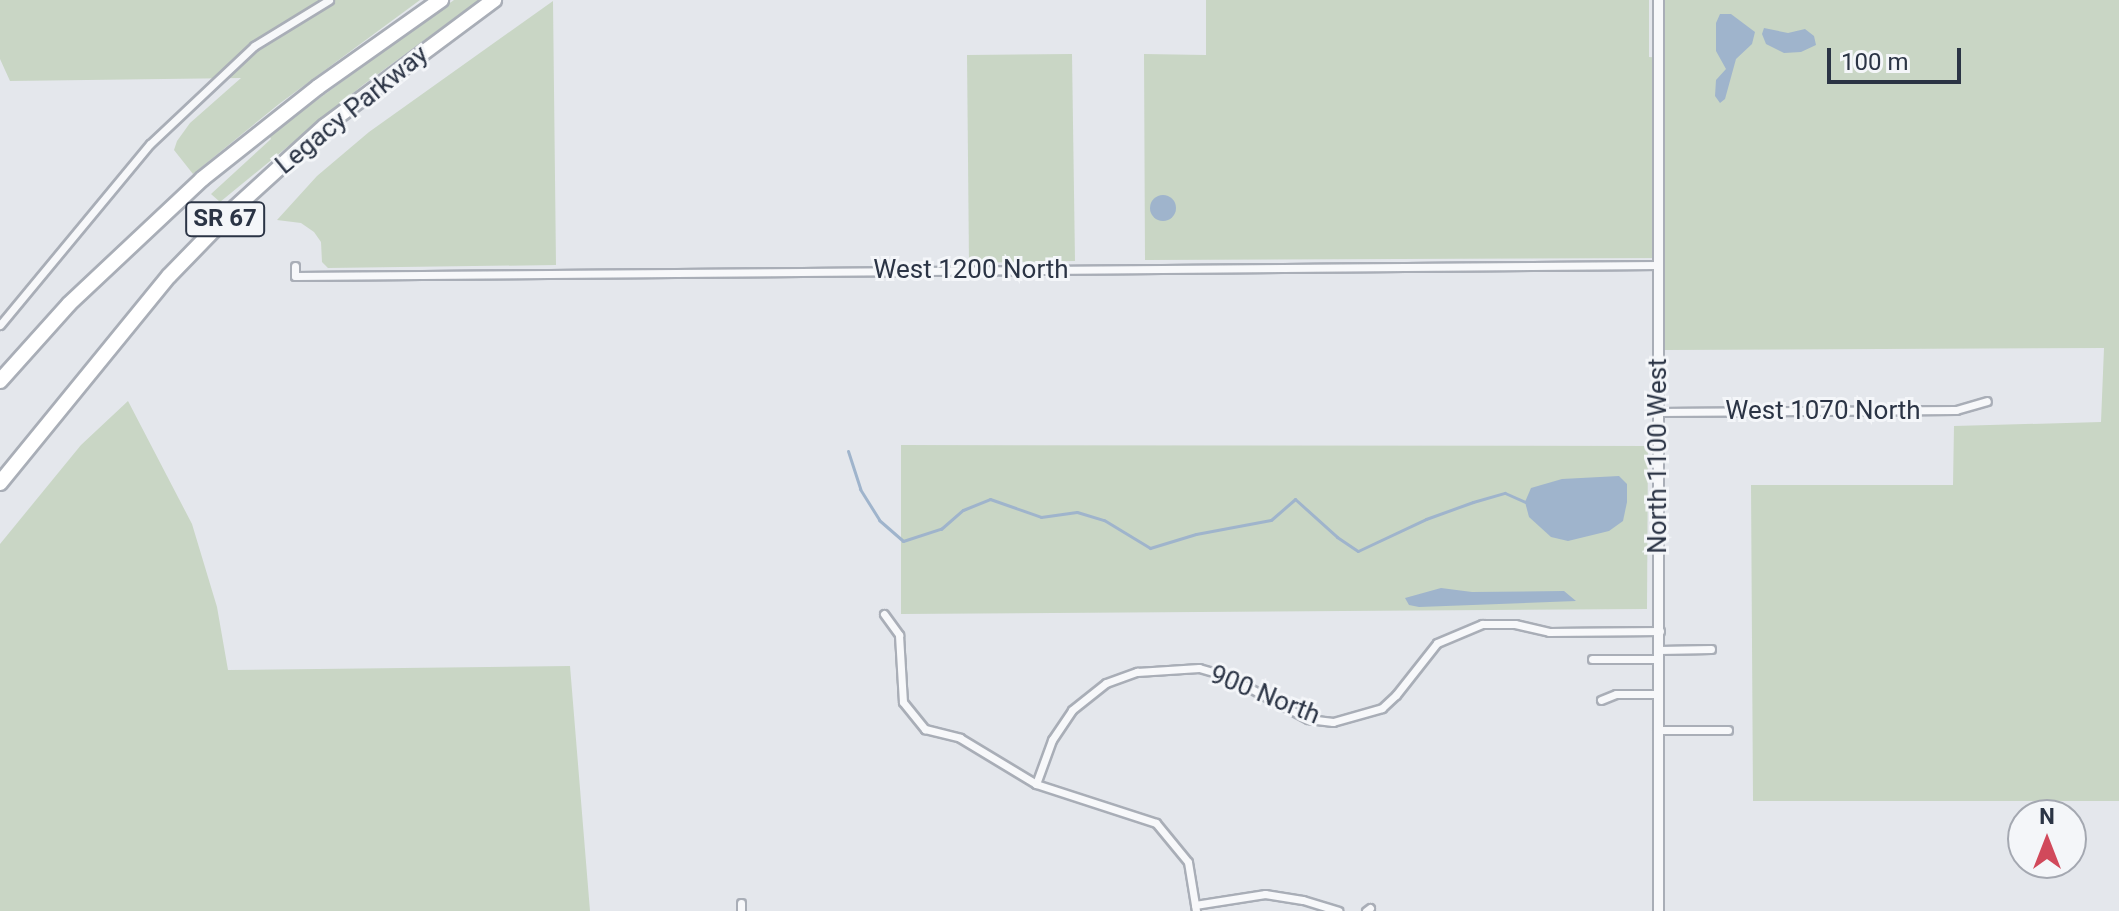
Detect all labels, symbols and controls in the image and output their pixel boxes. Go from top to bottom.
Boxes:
scale bar [1831,32,1965,82]
street label: Legacy Parkway [269,39,435,181]
text: 100 m [1841,48,1908,76]
road number: SR 67 [185,199,265,239]
street label: West 1200 North [873,254,1069,286]
street label: North 1100 West [1642,358,1674,554]
street label: West 1070 North [1725,395,1921,427]
street label: 900 North [1205,659,1325,731]
north arrow [2007,799,2087,879]
text: N [2039,804,2055,829]

